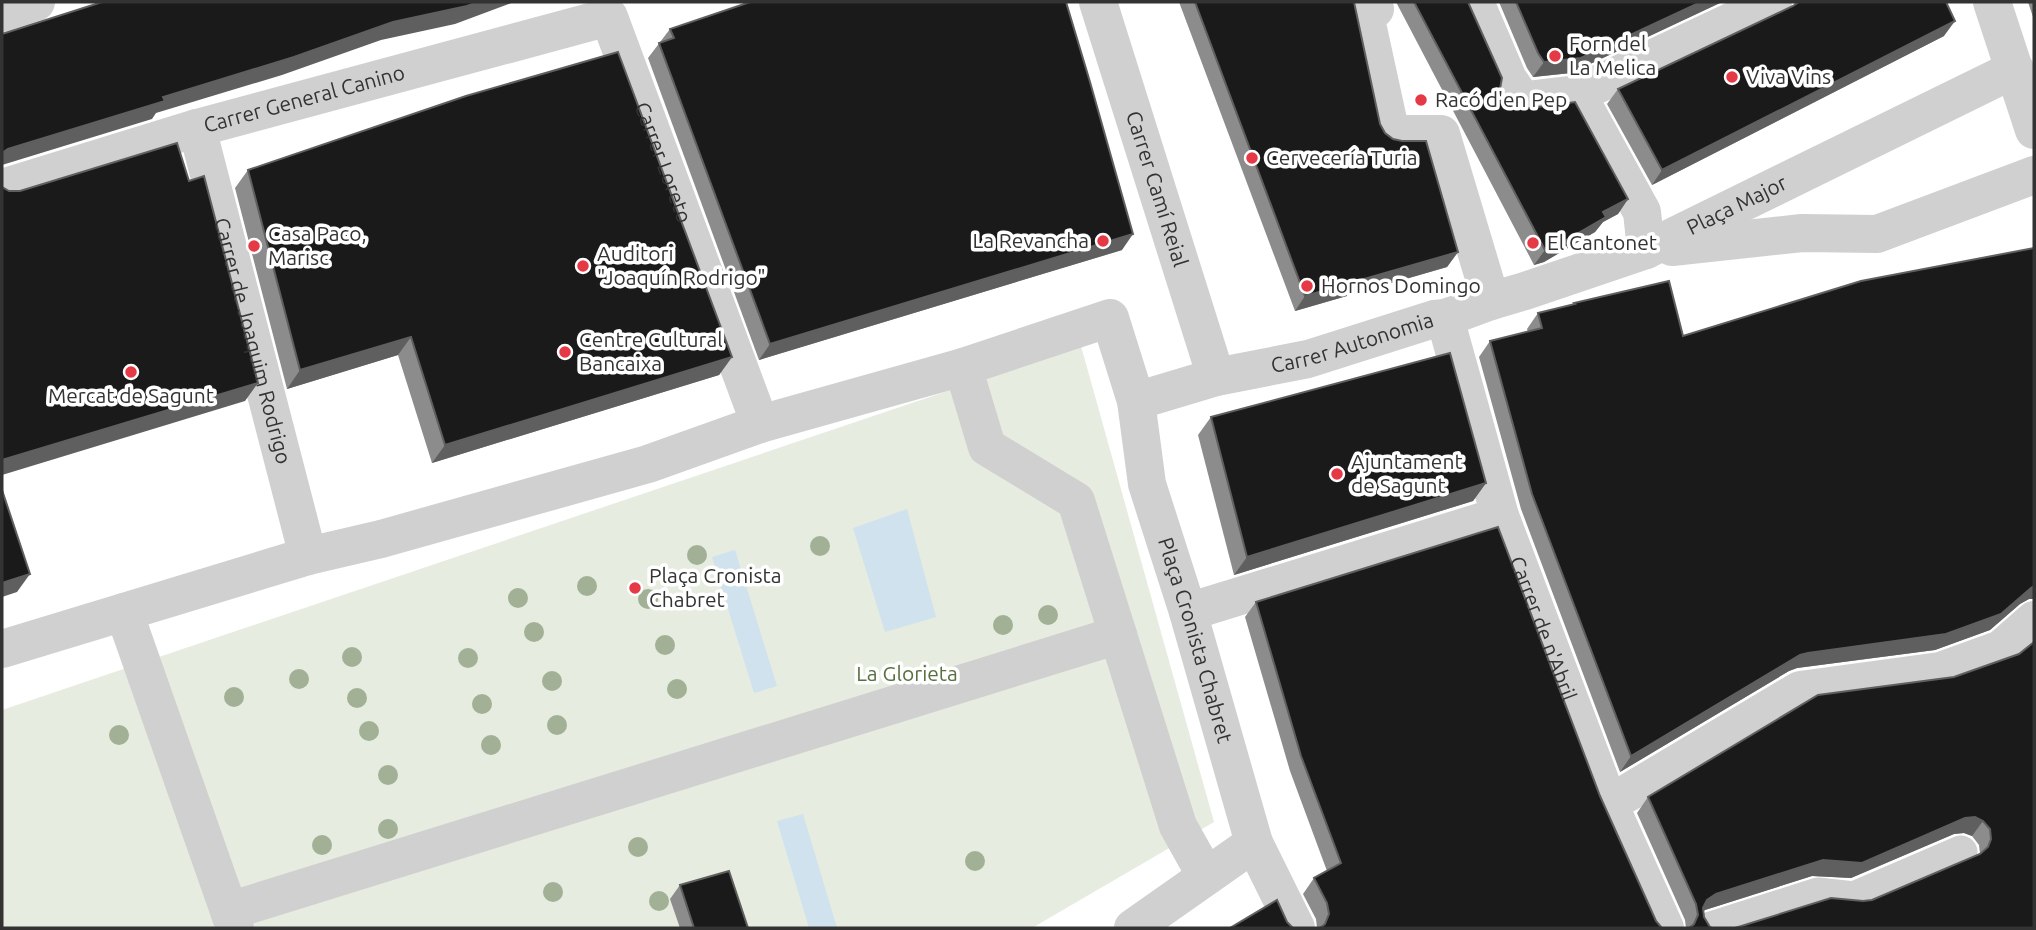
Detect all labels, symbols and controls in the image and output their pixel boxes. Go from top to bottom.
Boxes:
place label: Forn del La Melica [1569,31,1656,79]
marker: Forn del La Melica [1547,48,1563,64]
street label: Carrer General Canino [201,60,407,137]
place label: Viva Vins [1746,64,1831,88]
marker: Viva Vins [1724,69,1740,85]
place label: Racó d'en Pep [1435,87,1567,111]
marker: Racó d'en Pep [1413,92,1429,108]
street label: Carrer Loreto [631,99,697,226]
street label: Carrer Camí Reial [1122,108,1194,269]
place label: Cervecería Turia [1266,145,1418,169]
marker: Cervecería Turia [1244,150,1260,166]
street label: Plaça Major [1682,170,1791,239]
street label: Carrer de Joaquim Rodrigo [210,215,297,466]
place label: Casa Paco, Marisc [268,221,367,269]
place label: La Revancha [972,228,1089,252]
place label: El Cantonet [1547,230,1657,254]
marker: La Revancha [1095,233,1111,249]
marker: El Cantonet [1525,235,1541,251]
marker: Casa Paco, Marisc [246,238,262,254]
place label: Auditori "Joaquín Rodrigo" [597,241,766,289]
marker: Auditori "Joaquín Rodrigo" [575,258,591,274]
place label: Hornos Domingo [1321,273,1481,297]
marker: Hornos Domingo [1299,278,1315,294]
street label: Carrer Autonomia [1269,307,1436,377]
place label: Centre Cultural Bancaixa [579,327,723,375]
marker: Centre Cultural Bancaixa [557,344,573,360]
marker: Mercat de Sagunt [123,364,139,380]
place label: Mercat de Sagunt [48,383,214,407]
place label: Ajuntament de Sagunt [1351,449,1463,497]
marker: Ajuntament de Sagunt [1329,466,1345,482]
street label: Plaça Cronista Chabret [1154,534,1238,745]
street label: Carrer de n'Abril [1505,553,1582,704]
place label: Plaça Cronista Chabret [649,563,782,611]
marker: Plaça Cronista Chabret [627,580,643,596]
park label: La Glorieta [856,661,958,685]

